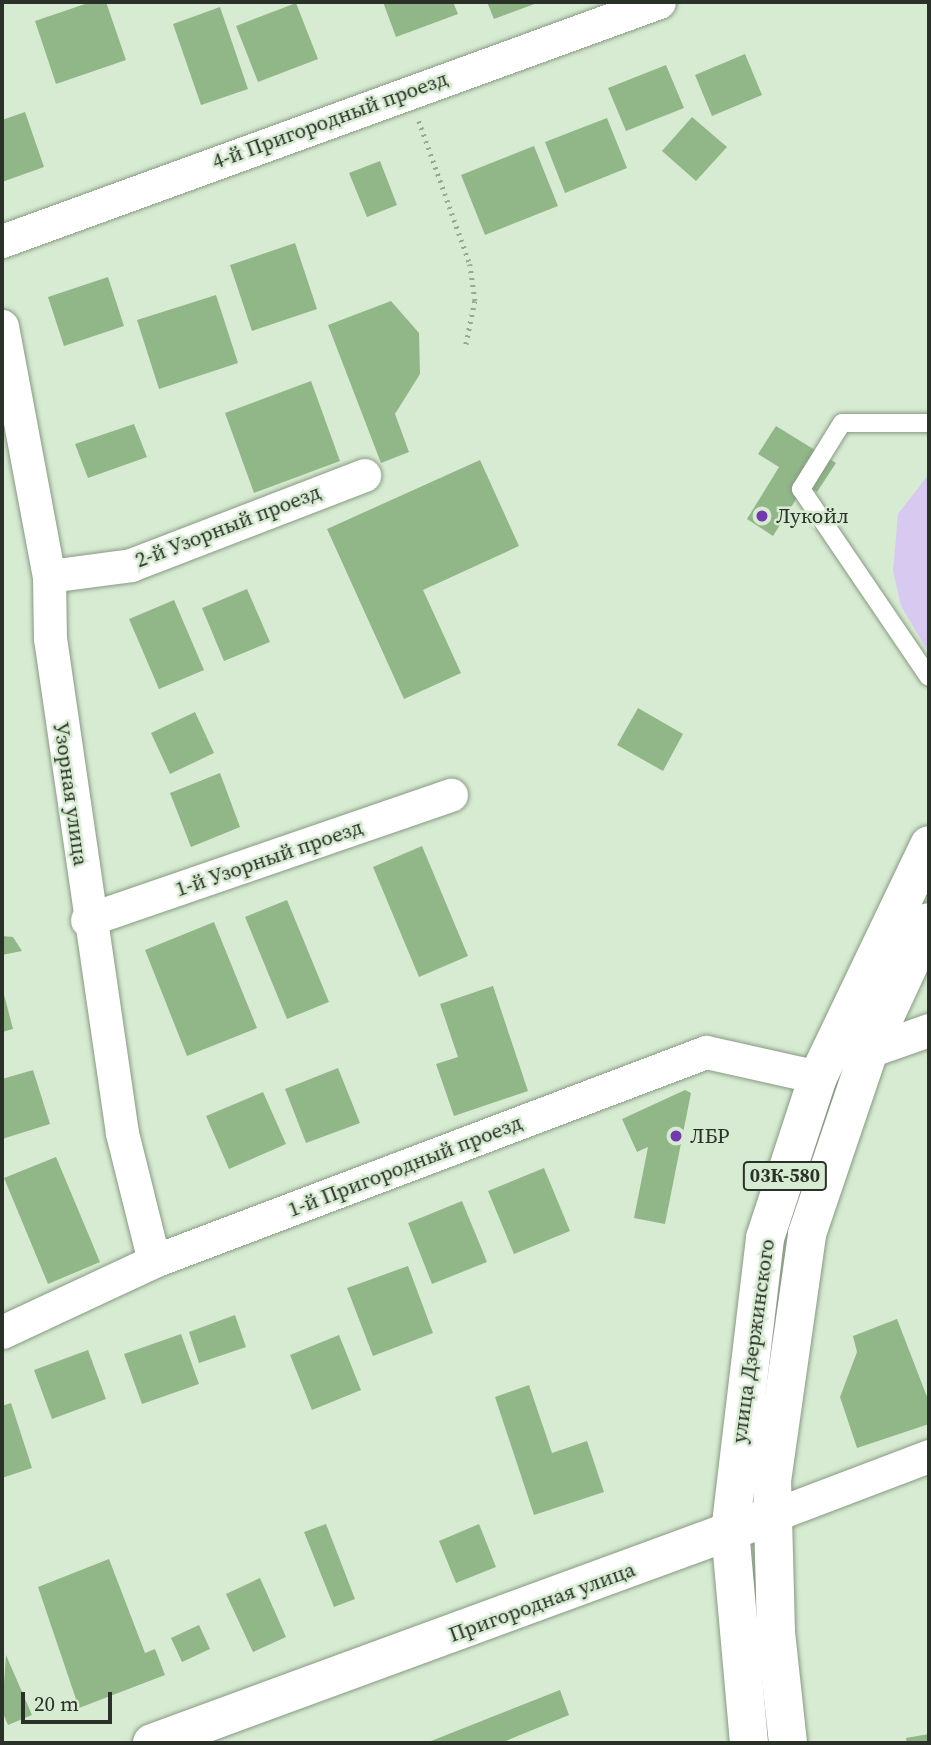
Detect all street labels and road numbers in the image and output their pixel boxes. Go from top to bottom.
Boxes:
street label: 4-й Пригородный проезд [209,66,451,174]
street label: 2-й Узорный проезд [132,479,324,573]
street label: Узорная улица [48,721,94,867]
street label: 1-й Узорный проезд [172,814,366,902]
street label: 1-й Пригородный проезд [284,1110,526,1222]
road number: 03К-580 [741,1160,829,1192]
street label: улица Дзержинского [726,1237,780,1445]
street label: Пригородная улица [445,1557,639,1647]

